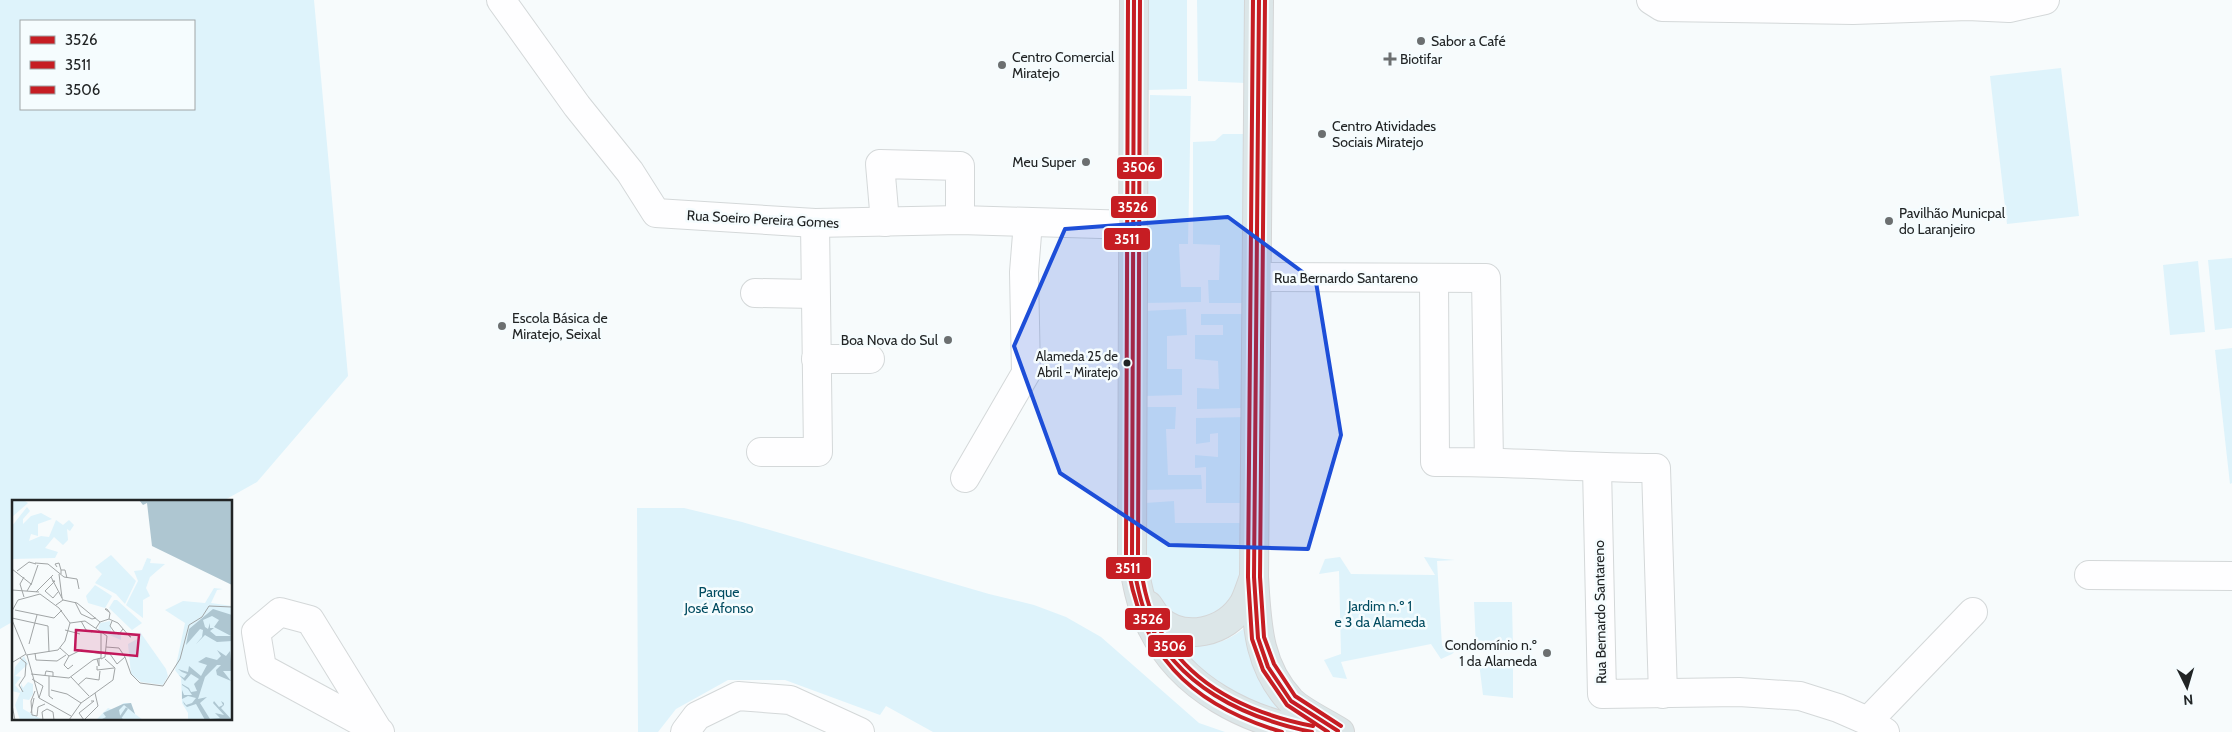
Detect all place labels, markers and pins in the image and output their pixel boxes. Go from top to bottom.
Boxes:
place label: Sabor a Café [1431,32,1506,50]
marker: Sabor a Café [1415,35,1427,47]
place label: Centro Comercial Miratejo [1012,48,1115,82]
place label: Biotifar [1400,50,1443,68]
marker: Biotifar [1384,53,1396,65]
marker: Centro Comercial Miratejo [996,59,1008,71]
place label: Centro Atividades Sociais Miratejo [1332,117,1436,151]
marker: Centro Atividades Sociais Miratejo [1316,128,1328,140]
place label: Meu Super [1012,153,1077,171]
marker: Meu Super [1080,156,1092,168]
place label: Pavilhão Municpal do Laranjeiro [1899,204,2006,238]
marker: Pavilhão Municpal do Laranjeiro [1883,215,1895,227]
place label: Escola Básica de Miratejo, Seixal [512,309,608,343]
marker: Escola Básica de Miratejo, Seixal [496,320,508,332]
place label: Boa Nova do Sul [841,331,939,349]
marker: Boa Nova do Sul [942,334,954,346]
place label: Alameda 25 de Abril - Miratejo [1036,348,1118,381]
marker: Alameda 25 de Abril - Miratejo [1122,358,1132,368]
place label: Condomínio n.º 1 da Alameda [1445,636,1537,670]
marker: Condomínio n.º 1 da Alameda [1541,647,1553,659]

